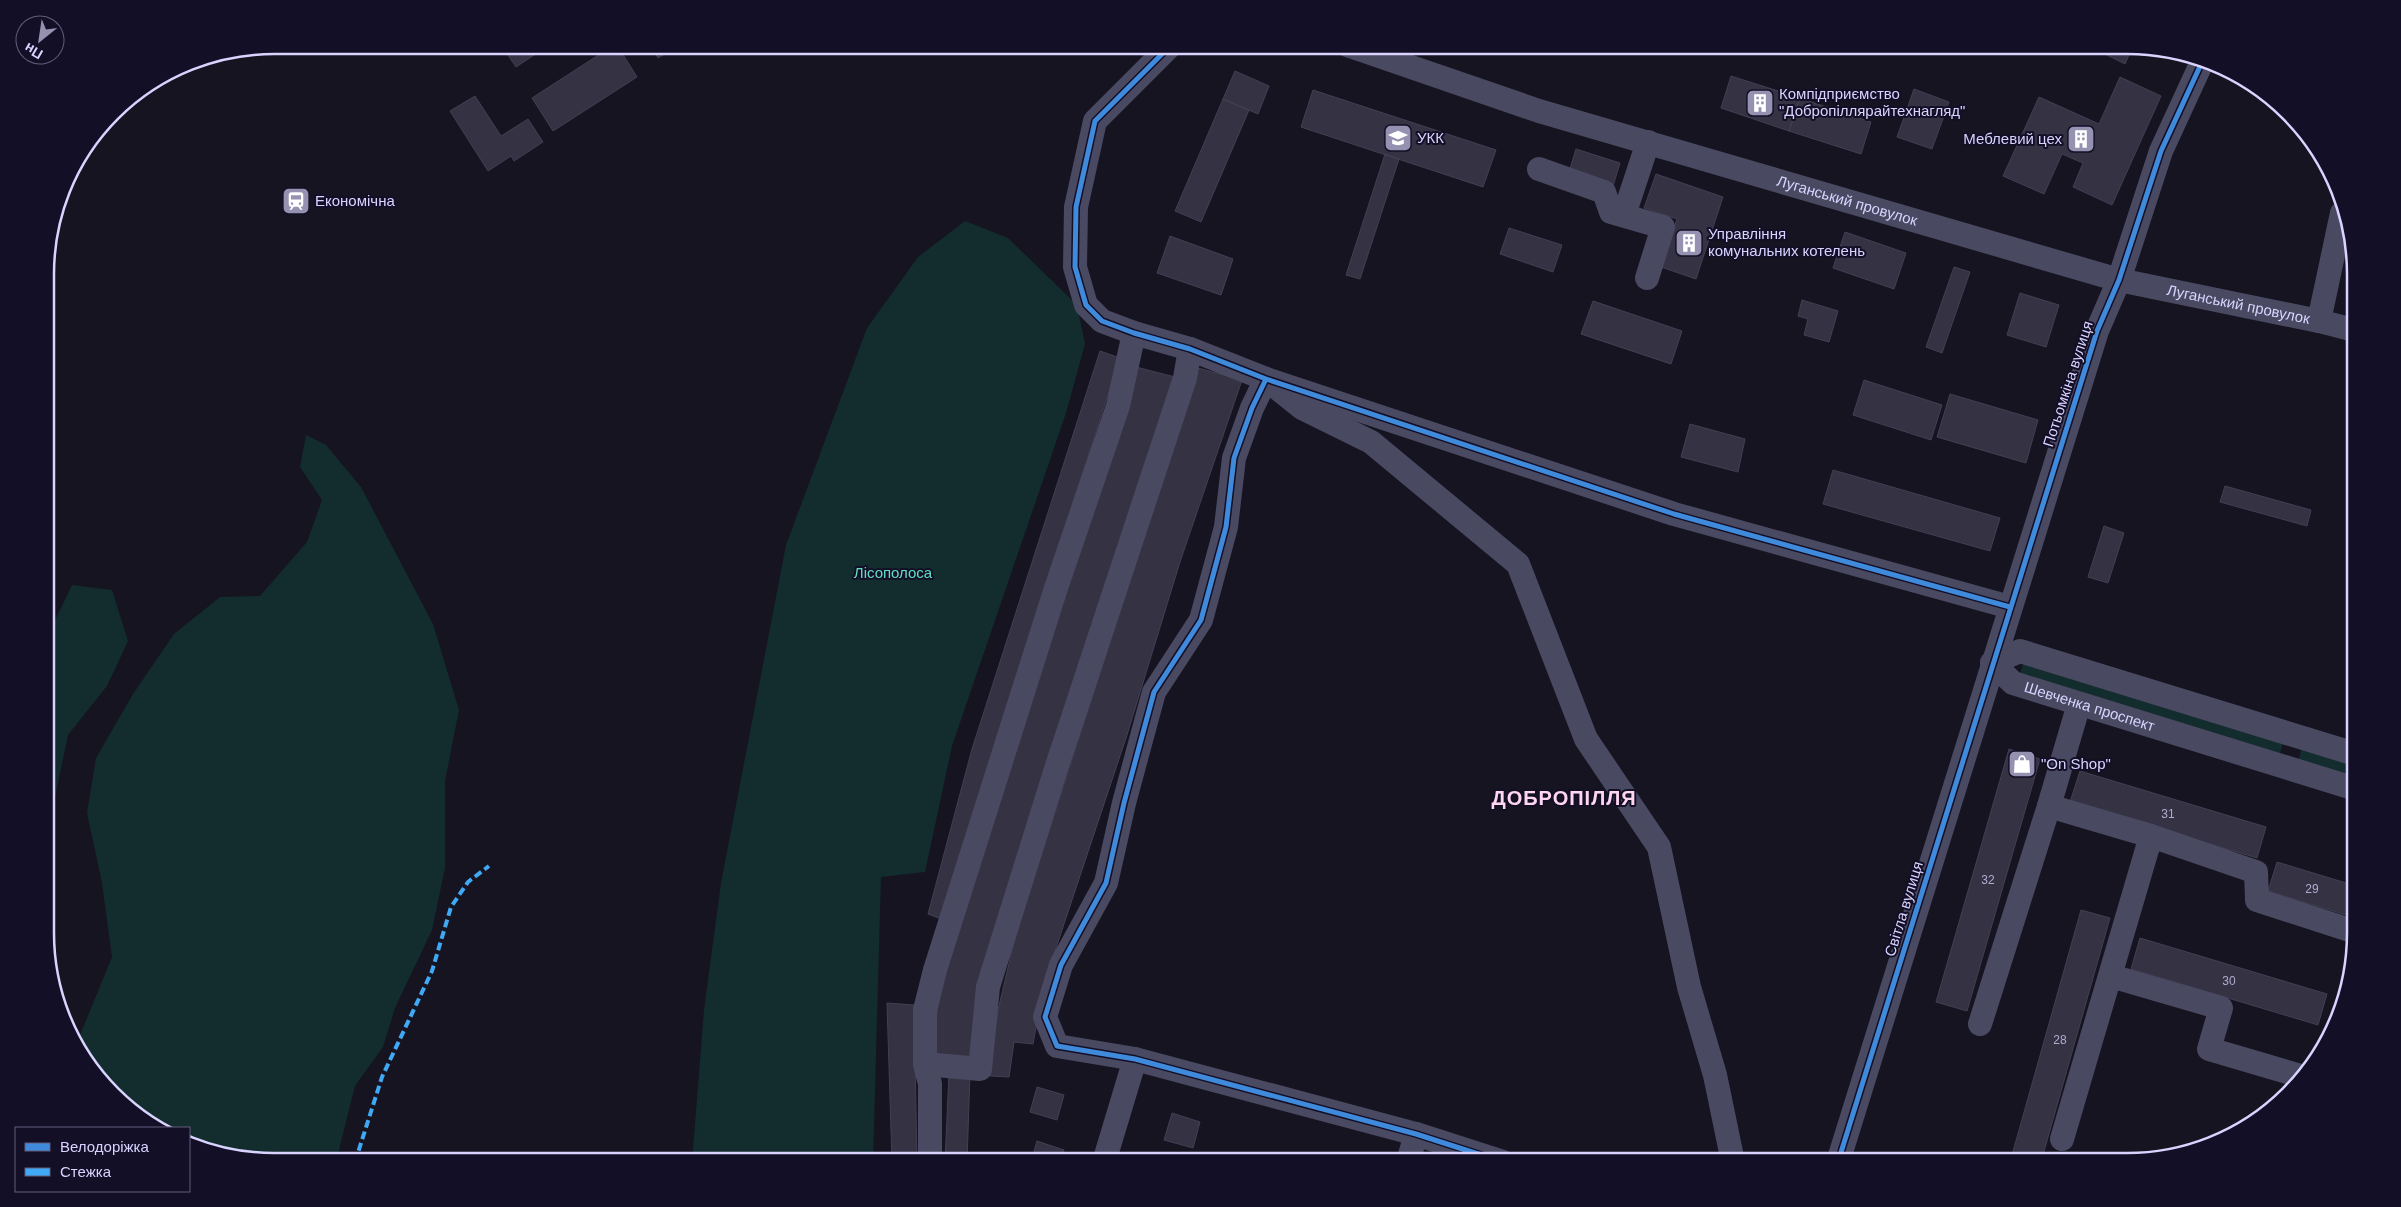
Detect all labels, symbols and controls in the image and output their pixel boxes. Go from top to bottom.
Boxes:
north arrow [15,15,65,65]
text: Пн [21,40,46,63]
place label: Компідприємство "Добропіллярайтехнагляд" [1779,85,1965,119]
building icon: Компідприємство "Добропіллярайтехнагляд" [1745,88,1775,118]
school or university icon: УКК [1383,123,1413,153]
building icon: Меблевий цех [2066,124,2096,154]
place label: УКК [1417,129,1444,146]
place label: Меблевий цех [1963,130,2062,147]
street label: Луганський провулок [1775,172,1920,229]
station icon: Економічна [281,186,311,216]
place label: Економічна [315,192,395,209]
place label: Управління комунальних котелень [1708,225,1865,259]
building icon: Управління комунальних котелень [1674,228,1704,258]
street label: Луганський провулок [2165,281,2312,327]
street label: Потьомкіна вулиця [2039,319,2096,449]
park label: Лісополоса [854,564,933,581]
street label: Шевченка проспект [2022,678,2157,734]
shop icon: "On Shop" [2007,749,2037,779]
place label: "On Shop" [2041,755,2111,772]
district label: ДОБРОПІЛЛЯ [1491,787,1637,809]
house number: 31 [2161,807,2175,821]
street label: Світла вулиця [1881,859,1926,958]
house number: 32 [1981,873,1995,887]
house number: 29 [2305,882,2319,896]
house number: 30 [2222,974,2236,988]
house number: 28 [2053,1033,2067,1047]
legend [15,1127,190,1192]
text: Велодоріжка [60,1138,149,1155]
text: Стежка [60,1163,112,1180]

